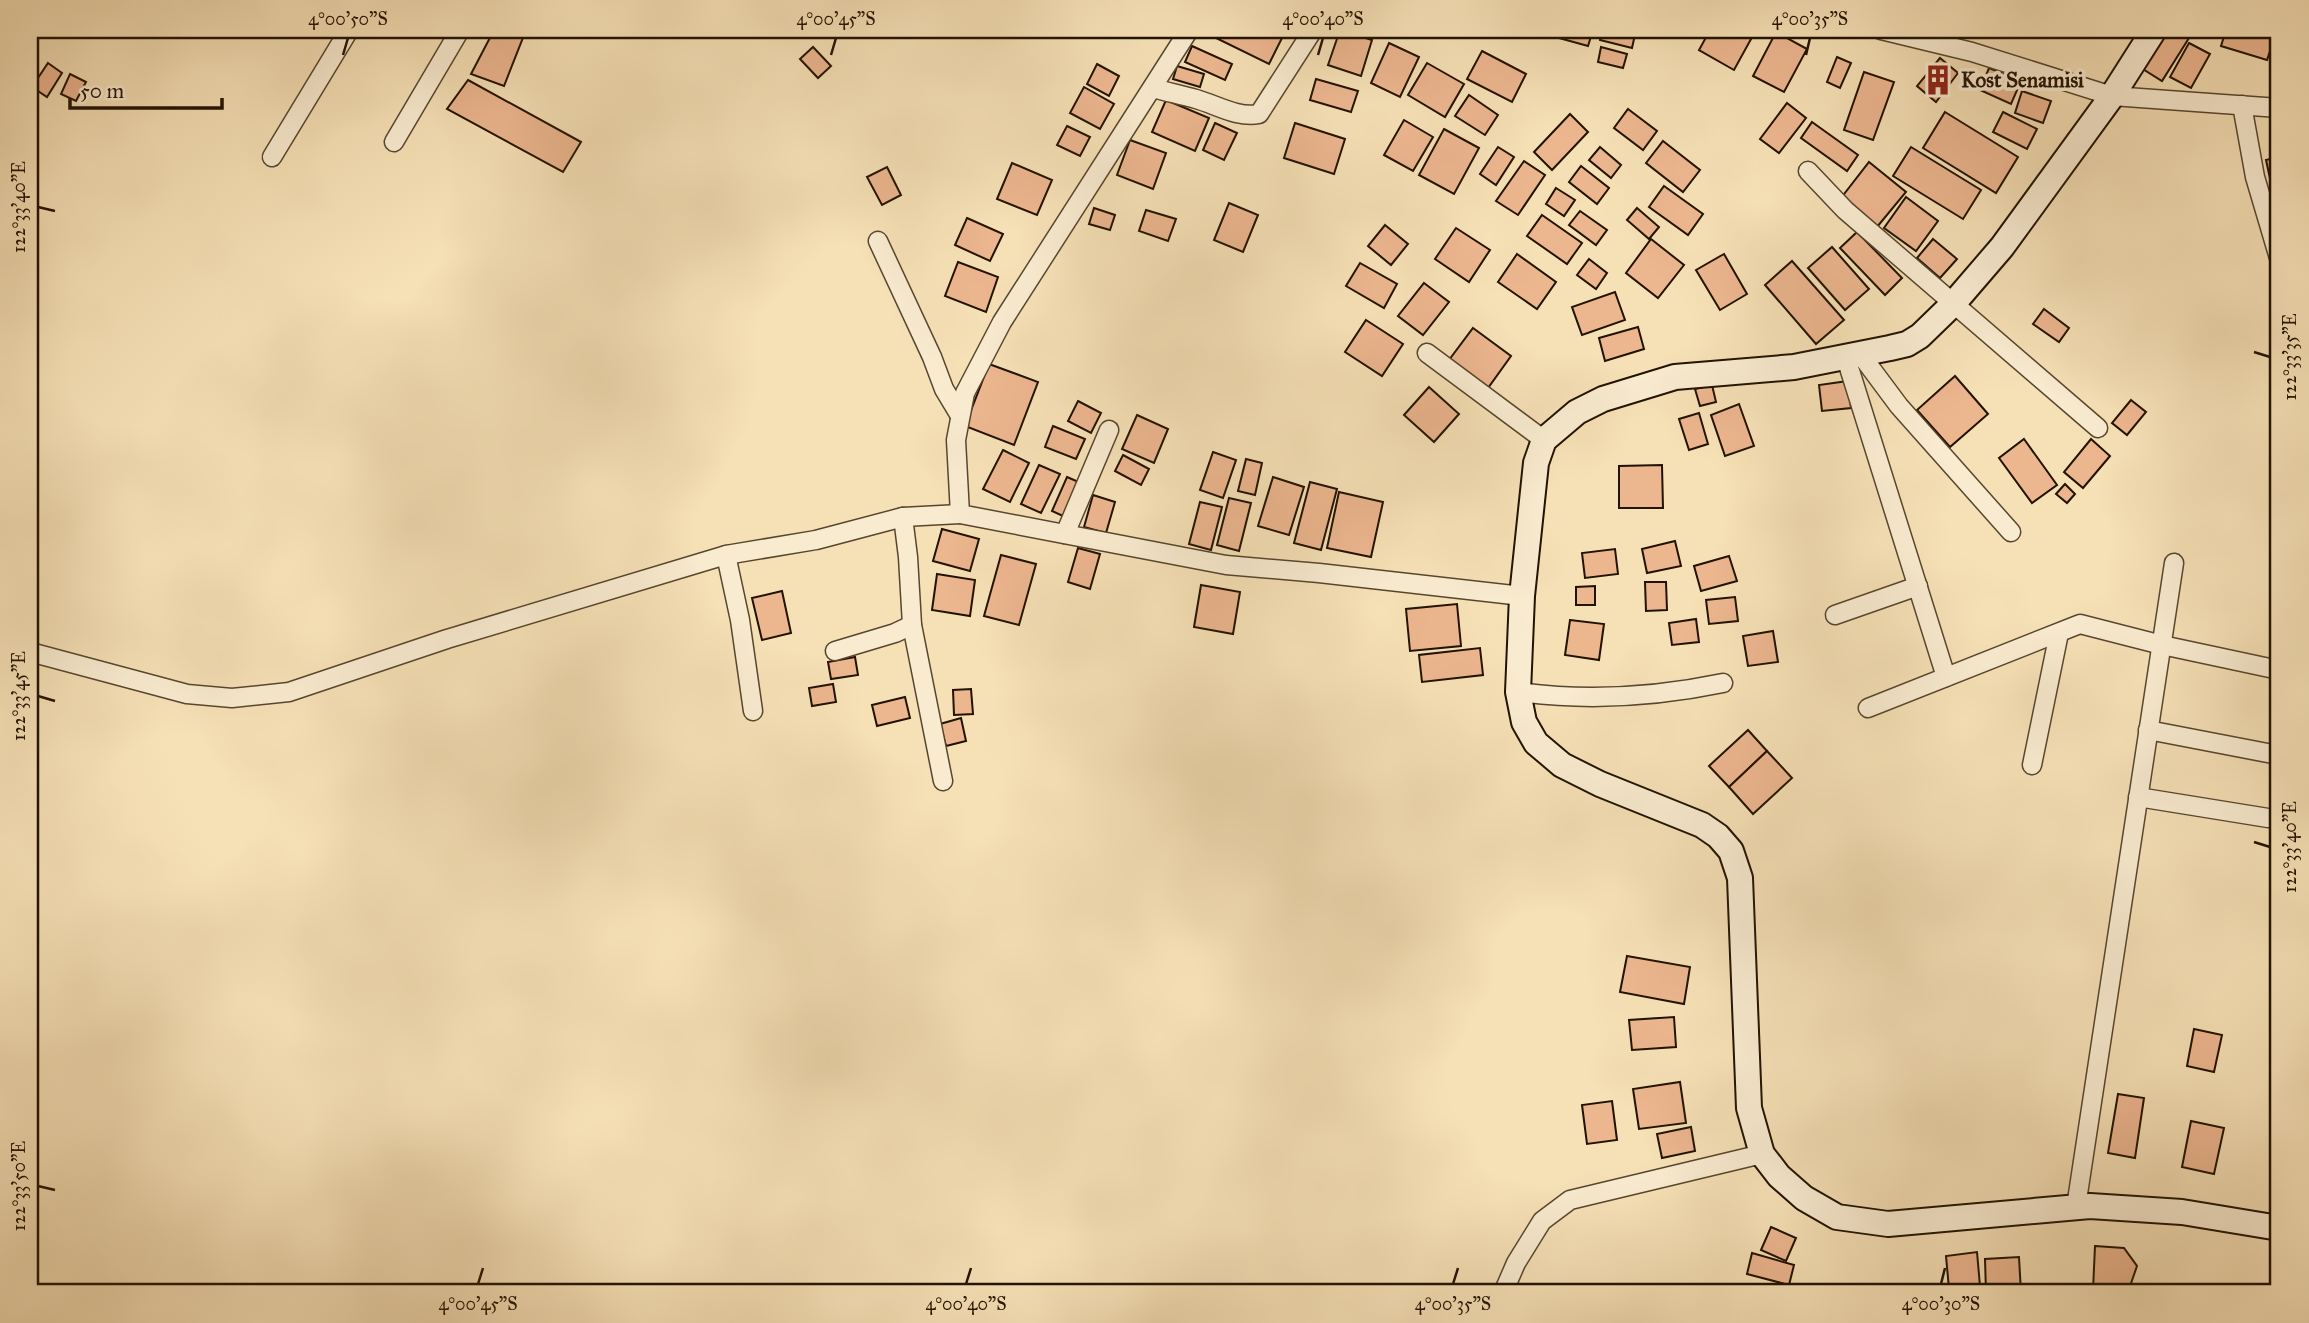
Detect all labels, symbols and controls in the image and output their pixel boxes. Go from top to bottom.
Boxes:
text: 4°00'50"S [308,8,388,30]
text: 4°00'45"S [796,8,876,30]
text: 4°00'40"S [1282,8,1364,30]
text: 4°00'35"S [1772,8,1848,30]
building icon: Kost Senamisi [1921,63,1955,97]
scale bar [70,66,222,110]
place label: Kost Senamisi [1961,67,2084,93]
text: 50 m [80,78,125,104]
text: 122°33'40"E [8,161,30,253]
text: 122°33'35"E [2279,313,2301,401]
text: 122°33'45"E [8,651,30,741]
text: 122°33'40"E [2279,801,2301,893]
text: 122°33'50"E [8,1141,30,1231]
text: 4°00'45"S [438,1293,518,1315]
text: 4°00'40"S [925,1293,1007,1315]
text: 4°00'35"S [1415,1293,1491,1315]
text: 4°00'30"S [1902,1293,1980,1315]

